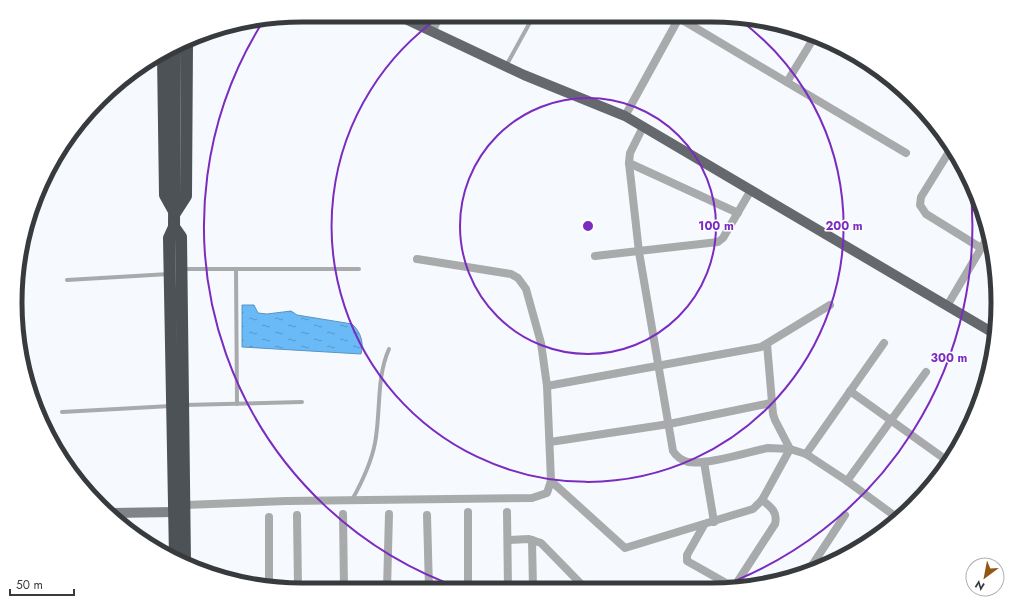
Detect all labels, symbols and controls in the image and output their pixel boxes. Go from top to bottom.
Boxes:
text: 100 m [698,217,734,235]
text: 200 m [825,217,863,235]
centre of rings [581,219,595,233]
text: 300 m [931,349,968,367]
north arrow [965,557,1005,597]
scale bar [10,571,74,597]
text: 50 m [16,576,43,594]
text: N [972,576,988,595]

